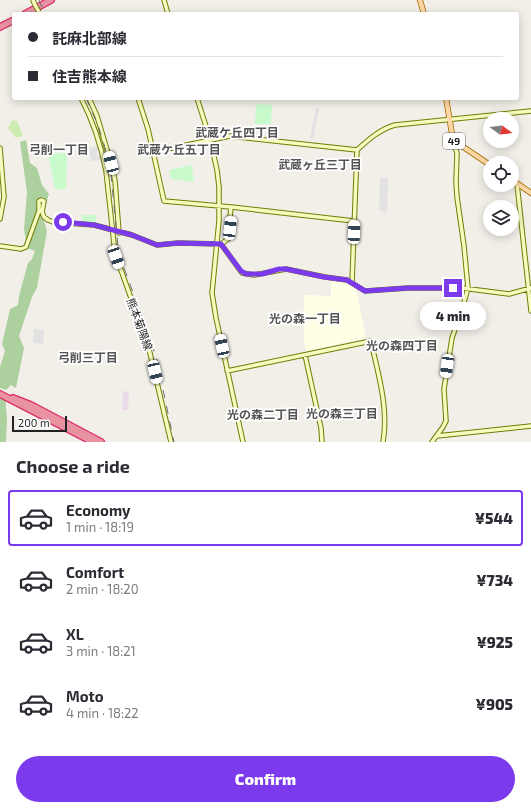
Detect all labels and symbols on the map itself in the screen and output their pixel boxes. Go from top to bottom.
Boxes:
north arrow [483,112,519,148]
district label: 武蔵ケ丘四丁目 [195,125,279,139]
road number: 49 [443,133,465,149]
district label: 弓削一丁目 [29,142,89,156]
district label: 武蔵ケ丘五丁目 [137,142,221,156]
car [102,150,120,176]
district label: 武蔵ヶ丘三丁目 [278,157,362,171]
route start [54,213,72,231]
car [223,215,237,241]
car [348,220,360,244]
car [106,244,126,270]
route end [444,279,462,297]
street label: 熊本菊陽線 [124,296,156,352]
callout: 4 min [420,302,486,330]
district label: 光の森一丁目 [269,311,341,325]
car [214,333,230,359]
district label: 光の森四丁目 [366,338,438,352]
district label: 弓削三丁目 [58,350,118,364]
car [439,353,455,379]
car [146,359,164,385]
district label: 光の森三丁目 [306,406,378,420]
district label: 光の森二丁目 [227,407,299,421]
scale bar [12,414,67,433]

